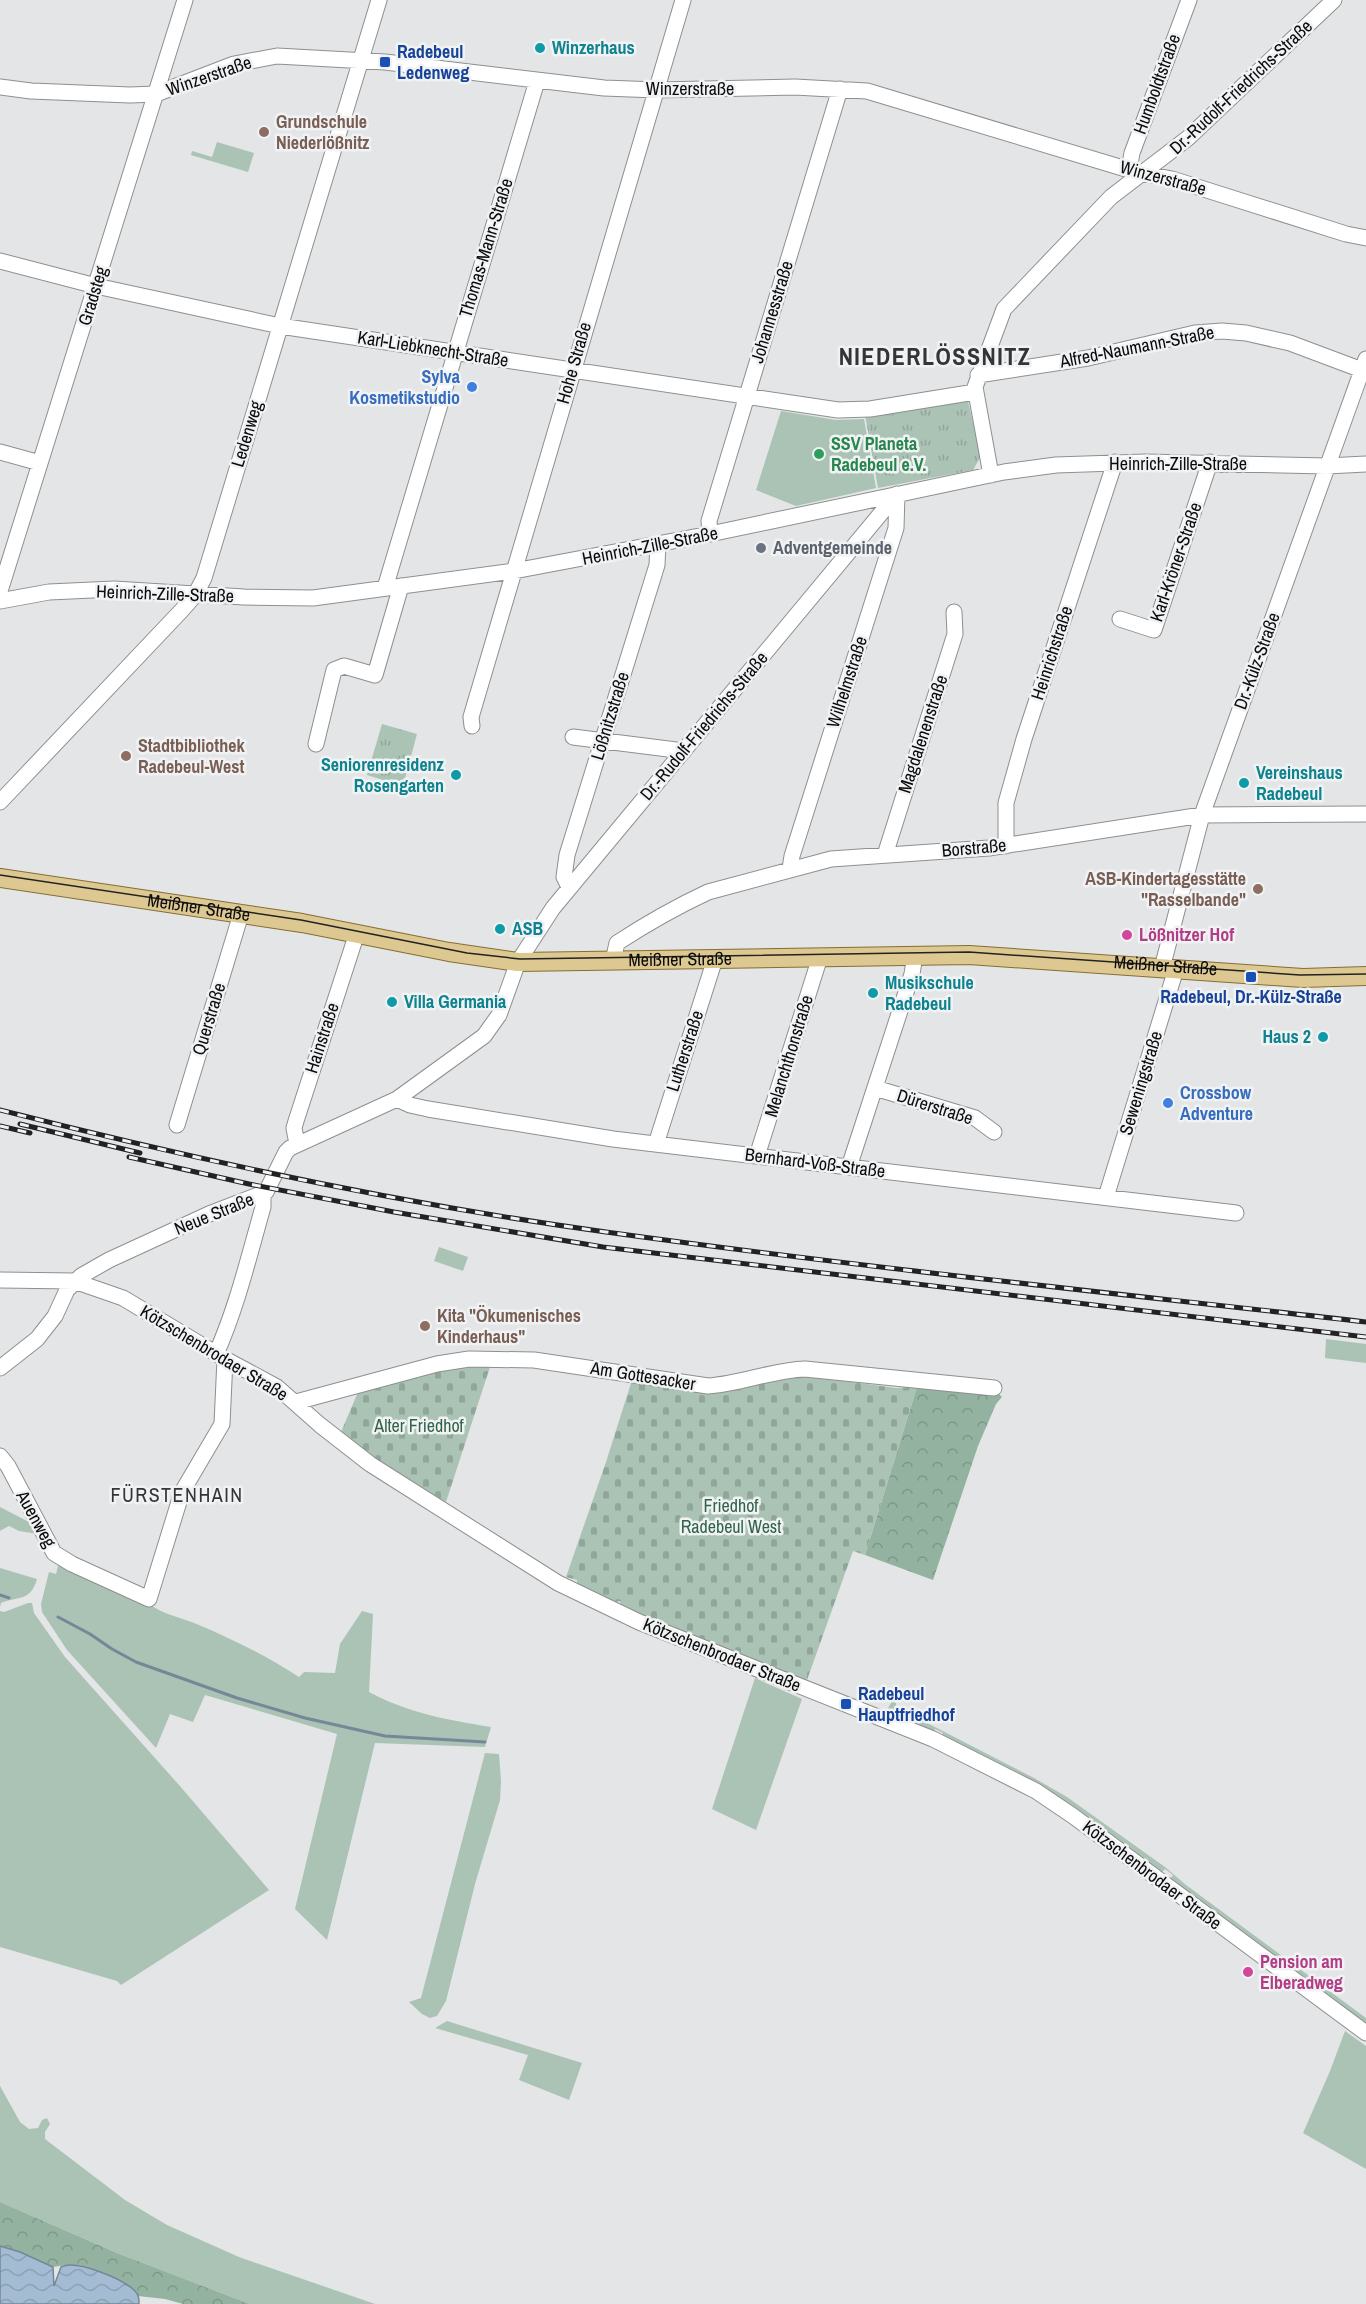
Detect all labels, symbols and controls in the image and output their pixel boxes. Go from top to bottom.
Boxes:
street label: Dr.-Rudolf-Friedrichs-Straße [1164,14,1318,160]
street label: Humboldtstraße [1127,30,1186,137]
place label: Winzerhaus [552,35,635,60]
place label: Radebeul Ledenweg [397,39,469,85]
marker: Winzerhaus [533,41,547,55]
street label: Winzerstraße [163,49,255,102]
marker: Radebeul Ledenweg [378,55,392,69]
street label: Winzerstraße [646,76,734,101]
place label: Grundschule Niederlößnitz [276,109,370,155]
marker: Grundschule Niederlößnitz [257,125,271,139]
street label: Winzerstraße [1117,154,1209,201]
street label: Thomas-Mann-Straße [452,175,519,321]
street label: Johannesstraße [744,258,799,366]
street label: Gradsteg [72,262,114,329]
street label: Hohe Straße [550,319,597,407]
street label: Alfred-Naumann-Straße [1057,319,1216,374]
street label: Karl-Liebknecht-Straße [356,324,510,373]
district label: NIEDERLÖSSNITZ [839,340,1031,372]
place label: Sylva Kosmetikstudio [349,364,461,410]
marker: Sylva Kosmetikstudio [465,380,479,394]
street label: Ledenweg [225,397,269,470]
place label: SSV Planeta Radebeul e.V. [831,431,926,477]
marker: SSV Planeta Radebeul e.V. [812,447,826,461]
street label: Heinrich-Zille-Straße [1109,451,1247,476]
street label: Karl-Kröner-Straße [1143,499,1208,625]
street label: Heinrich-Zille-Straße [580,520,720,571]
place label: Adventgemeinde [773,535,892,560]
marker: Adventgemeinde [754,541,768,555]
street label: Heinrich-Zille-Straße [96,579,234,608]
street label: Heinrichstraße [1025,603,1078,703]
street label: Dr.-Külz-Straße [1227,609,1286,713]
street label: Wilhelmstraße [820,633,873,731]
street label: Dr.-Rudolf-Friedrichs-Straße [634,646,773,805]
street label: Lößnitzstraße [584,669,635,763]
street label: Magdalenenstraße [892,671,953,796]
place label: Stadtbibliothek Radebeul-West [138,733,245,779]
marker: Stadtbibliothek Radebeul-West [119,749,133,763]
place label: Seniorenresidenz Rosengarten [321,752,445,798]
place label: Vereinshaus Radebeul [1256,760,1343,806]
marker: Seniorenresidenz Rosengarten [449,768,463,782]
marker: Vereinshaus Radebeul [1237,776,1251,790]
street label: Borstraße [941,832,1007,863]
place label: ASB-Kindertagesstätte "Rasselbande" [1085,866,1246,912]
marker: ASB-Kindertagesstätte "Rasselbande" [1251,882,1265,896]
street label: Meißner Straße [146,887,252,927]
place label: ASB [512,916,544,941]
marker: ASB [493,922,507,936]
place label: Lößnitzer Hof [1139,922,1234,947]
marker: Lößnitzer Hof [1120,928,1134,942]
street label: Meißner Straße [628,946,732,972]
street label: Meißner Straße [1113,949,1218,981]
place label: Musikschule Radebeul [885,970,974,1016]
marker: Radebeul, Dr.-Külz-Straße [1244,970,1258,984]
street label: Querstraße [186,980,231,1058]
place label: Radebeul, Dr.-Külz-Straße [1160,984,1342,1009]
marker: Musikschule Radebeul [866,986,880,1000]
place label: Villa Germania [404,989,507,1014]
street label: Melanchthonstraße [758,992,819,1120]
marker: Villa Germania [385,995,399,1009]
street label: Hainstraße [298,999,345,1076]
street label: Lutherstraße [660,1007,709,1095]
place label: Haus 2 [1263,1024,1311,1049]
street label: Seweningstraße [1113,1028,1168,1138]
marker: Haus 2 [1316,1030,1330,1044]
place label: Crossbow Adventure [1180,1080,1253,1126]
street label: Dürerstraße [894,1082,976,1131]
marker: Crossbow Adventure [1161,1096,1175,1110]
street label: Bernhard-Voß-Straße [744,1141,887,1184]
street label: Neue Straße [170,1186,257,1241]
street label: Kötzschenbrodaer Straße [136,1299,293,1407]
place label: Kita "Ökumenisches Kinderhaus" [437,1303,581,1349]
marker: Kita "Ökumenisches Kinderhaus" [418,1319,432,1333]
street label: Am Gottesacker [588,1355,697,1396]
park label: Alter Friedhof [373,1413,465,1438]
district label: FÜRSTENHAIN [110,1481,244,1508]
street label: Auenweg [10,1485,63,1552]
park label: Friedhof Radebeul West [681,1493,781,1539]
street label: Kötzschenbrodaer Straße [640,1611,805,1698]
place label: Radebeul Hauptfriedhof [858,1681,955,1727]
marker: Radebeul Hauptfriedhof [839,1697,853,1711]
street label: Kötzschenbrodaer Straße [1078,1814,1227,1935]
place label: Pension am Elberadweg [1260,1949,1343,1995]
marker: Pension am Elberadweg [1241,1965,1255,1979]

